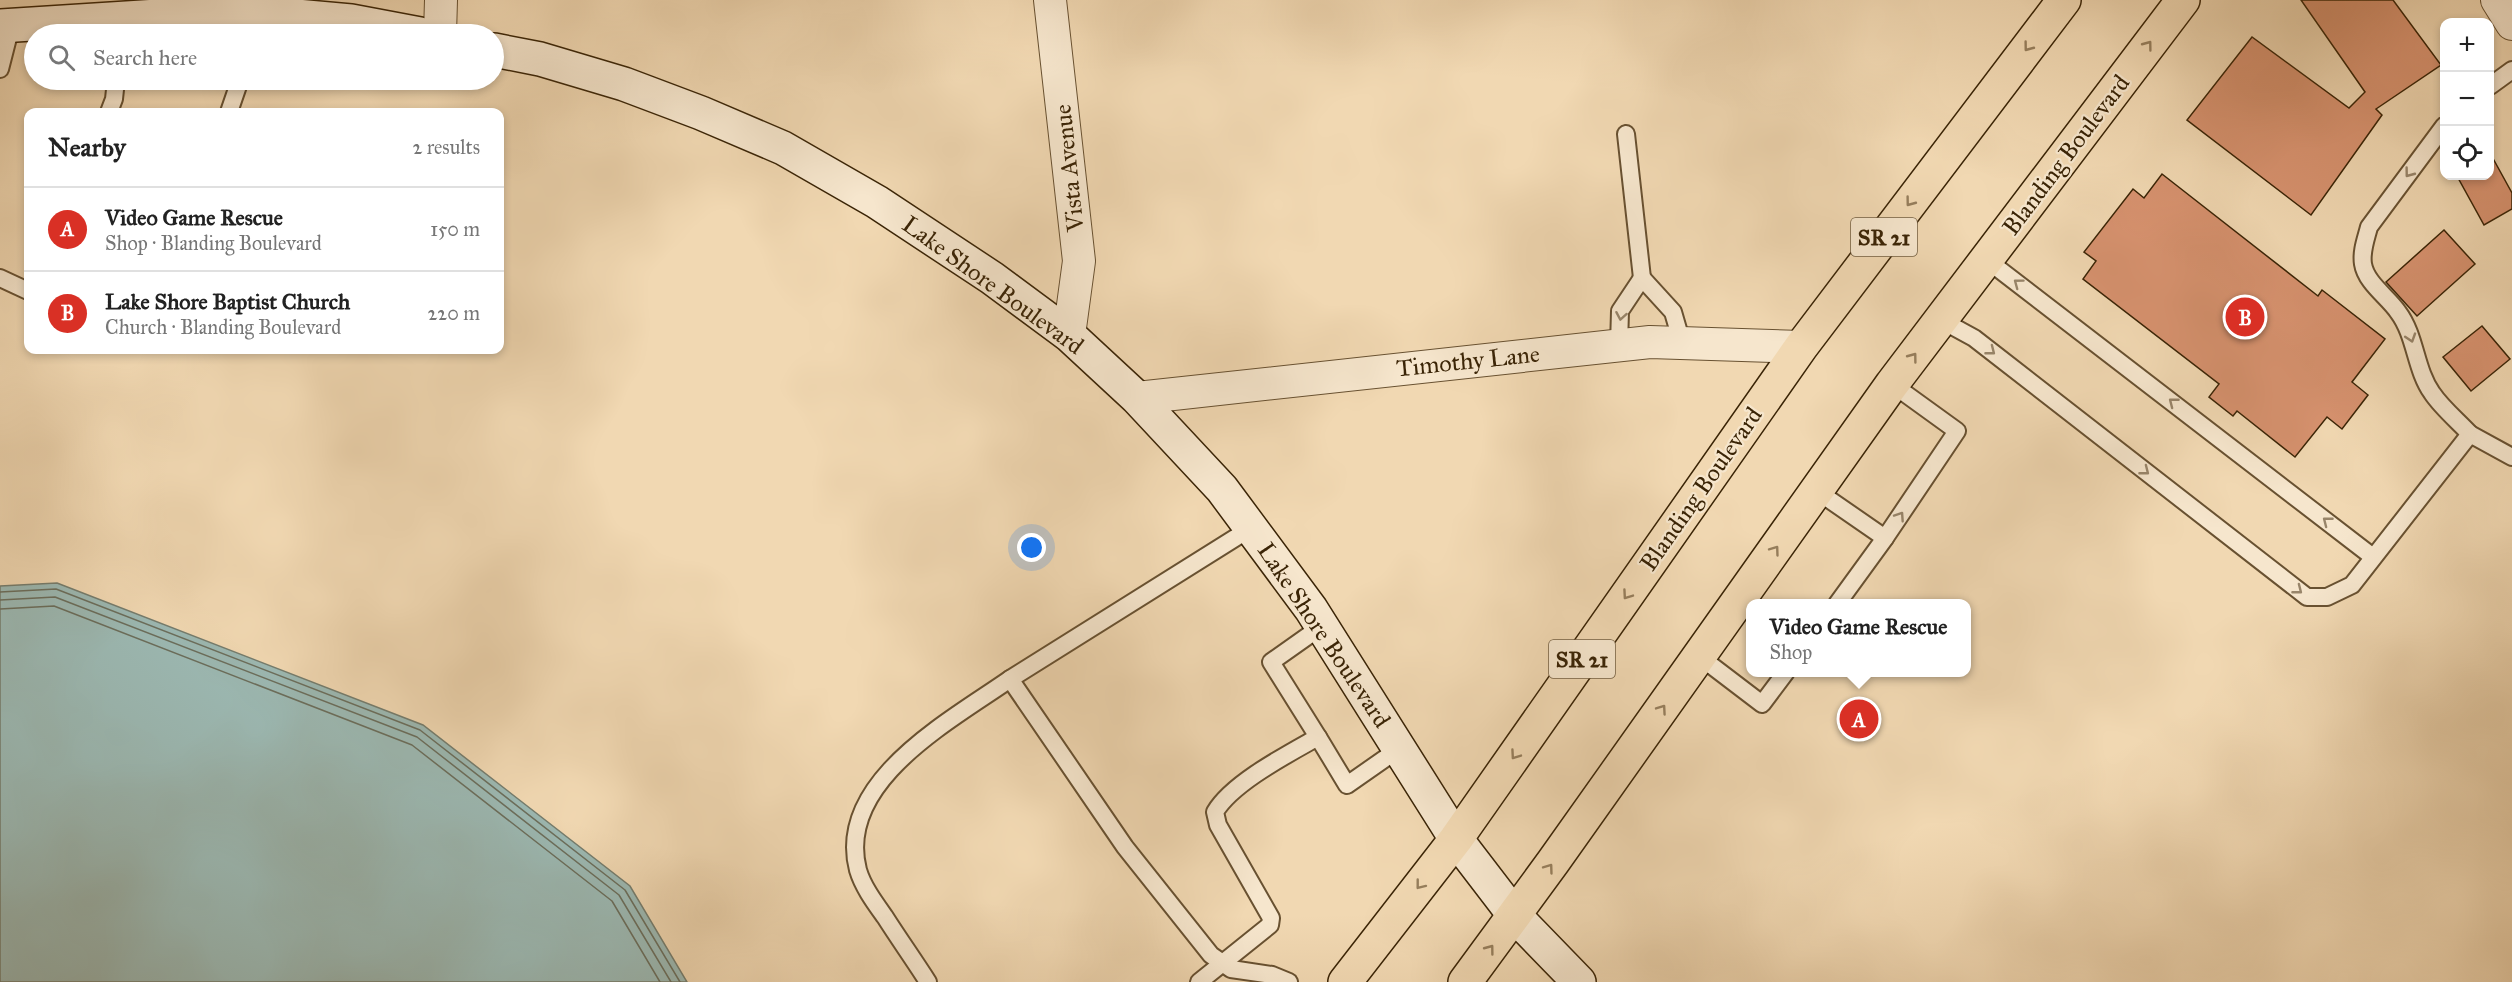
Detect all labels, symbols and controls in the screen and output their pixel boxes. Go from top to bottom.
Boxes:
map controls [2440,18,2494,180]
button: + [2440,18,2494,72]
search box [24,24,504,90]
one-way arrow [2025,40,2036,51]
icon: search [45,41,78,74]
one-way arrow [2141,41,2152,52]
text: Search here [93,44,197,71]
street label: Blanding Boulevard [1996,69,2136,241]
button: − [2440,72,2494,126]
street label: Vista Avenue [1047,103,1091,234]
button: locate [2440,126,2494,180]
text: Nearby [48,131,126,163]
text: 2 results [412,135,480,159]
one-way arrow [2406,166,2417,177]
one-way arrow [1907,195,1918,206]
text: Video Game Rescue [105,204,283,231]
street label: Lake Shore Boulevard [896,209,1090,361]
text: A [61,217,74,241]
text: 150 m [430,217,480,241]
road number: SR 21 [1851,218,1917,256]
text: Shop · Blanding Boulevard [105,231,322,255]
one-way arrow [2014,280,2025,291]
text: Lake Shore Baptist Church [105,288,350,315]
pin: B [2226,294,2264,340]
text: B [61,301,74,325]
text: 220 m [428,301,480,325]
one-way arrow [1616,311,1628,321]
text: Church · Blanding Boulevard [105,315,341,339]
one-way arrow [2404,332,2416,343]
street label: Timothy Lane [1395,339,1541,383]
one-way arrow [1984,343,1995,354]
one-way arrow [1905,353,1916,364]
one-way arrow [2168,399,2179,410]
street label: Blanding Boulevard [1633,401,1769,577]
one-way arrow [2138,463,2149,474]
one-way arrow [1893,512,1904,523]
one-way arrow [2323,518,2334,529]
your location [1017,533,1046,562]
street label: Lake Shore Boulevard [1251,537,1397,733]
one-way arrow [1768,546,1779,557]
one-way arrow [2292,583,2303,594]
one-way arrow [1623,588,1634,599]
popup [1746,599,1971,677]
text: Video Game Rescue [1770,613,1947,640]
road number: SR 21 [1549,640,1615,678]
text: Shop [1770,640,1812,664]
pin: A [1840,696,1878,742]
one-way arrow [1655,705,1666,716]
one-way arrow [1511,748,1522,759]
one-way arrow [1542,864,1553,875]
one-way arrow [1416,878,1427,889]
one-way arrow [1482,944,1493,955]

